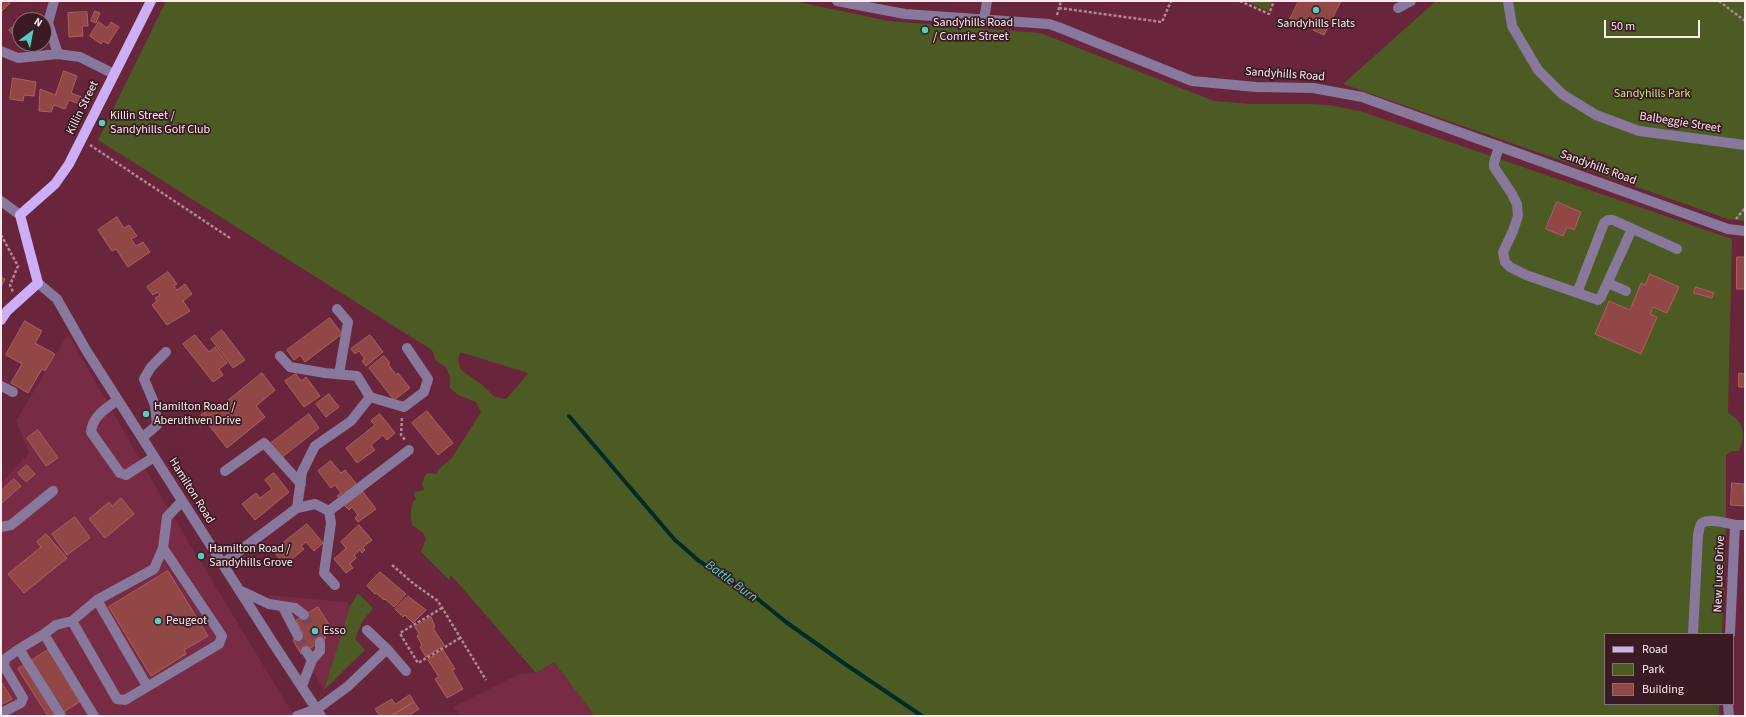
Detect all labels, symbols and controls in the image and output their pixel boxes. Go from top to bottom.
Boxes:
marker: Sandyhills Flats [1311,5,1321,15]
north arrow [12,12,52,52]
scale bar [1606,12,1702,38]
text: N [31,14,45,31]
place label: Sandyhills Road / Comrie Street [933,16,1013,44]
place label: Sandyhills Flats [1277,17,1355,31]
text: 50 m [1611,18,1635,35]
marker: Sandyhills Road / Comrie Street [920,25,930,35]
street label: Sandyhills Road [1245,65,1325,85]
street label: Killin Street [64,79,102,137]
park label: Sandyhills Park [1614,87,1690,101]
place label: Killin Street / Sandyhills Golf Club [110,109,210,137]
street label: Balbeggie Street [1638,109,1722,137]
marker: Killin Street / Sandyhills Golf Club [97,118,107,128]
street label: Sandyhills Road [1558,148,1638,188]
place label: Hamilton Road / Aberuthven Drive [154,400,241,428]
marker: Hamilton Road / Aberuthven Drive [141,409,151,419]
street label: Hamilton Road [165,455,217,527]
street label: New Luce Drive [1711,535,1729,613]
place label: Hamilton Road / Sandyhills Grove [209,542,293,570]
marker: Hamilton Road / Sandyhills Grove [196,551,206,561]
water label: Battle Burn [702,558,760,606]
place label: Peugeot [166,614,207,628]
marker: Peugeot [153,616,163,626]
place label: Esso [323,624,346,638]
marker: Esso [310,626,320,636]
legend [1604,633,1734,705]
text: Road [1642,641,1668,658]
text: Park [1642,661,1664,678]
text: Building [1642,681,1684,698]

